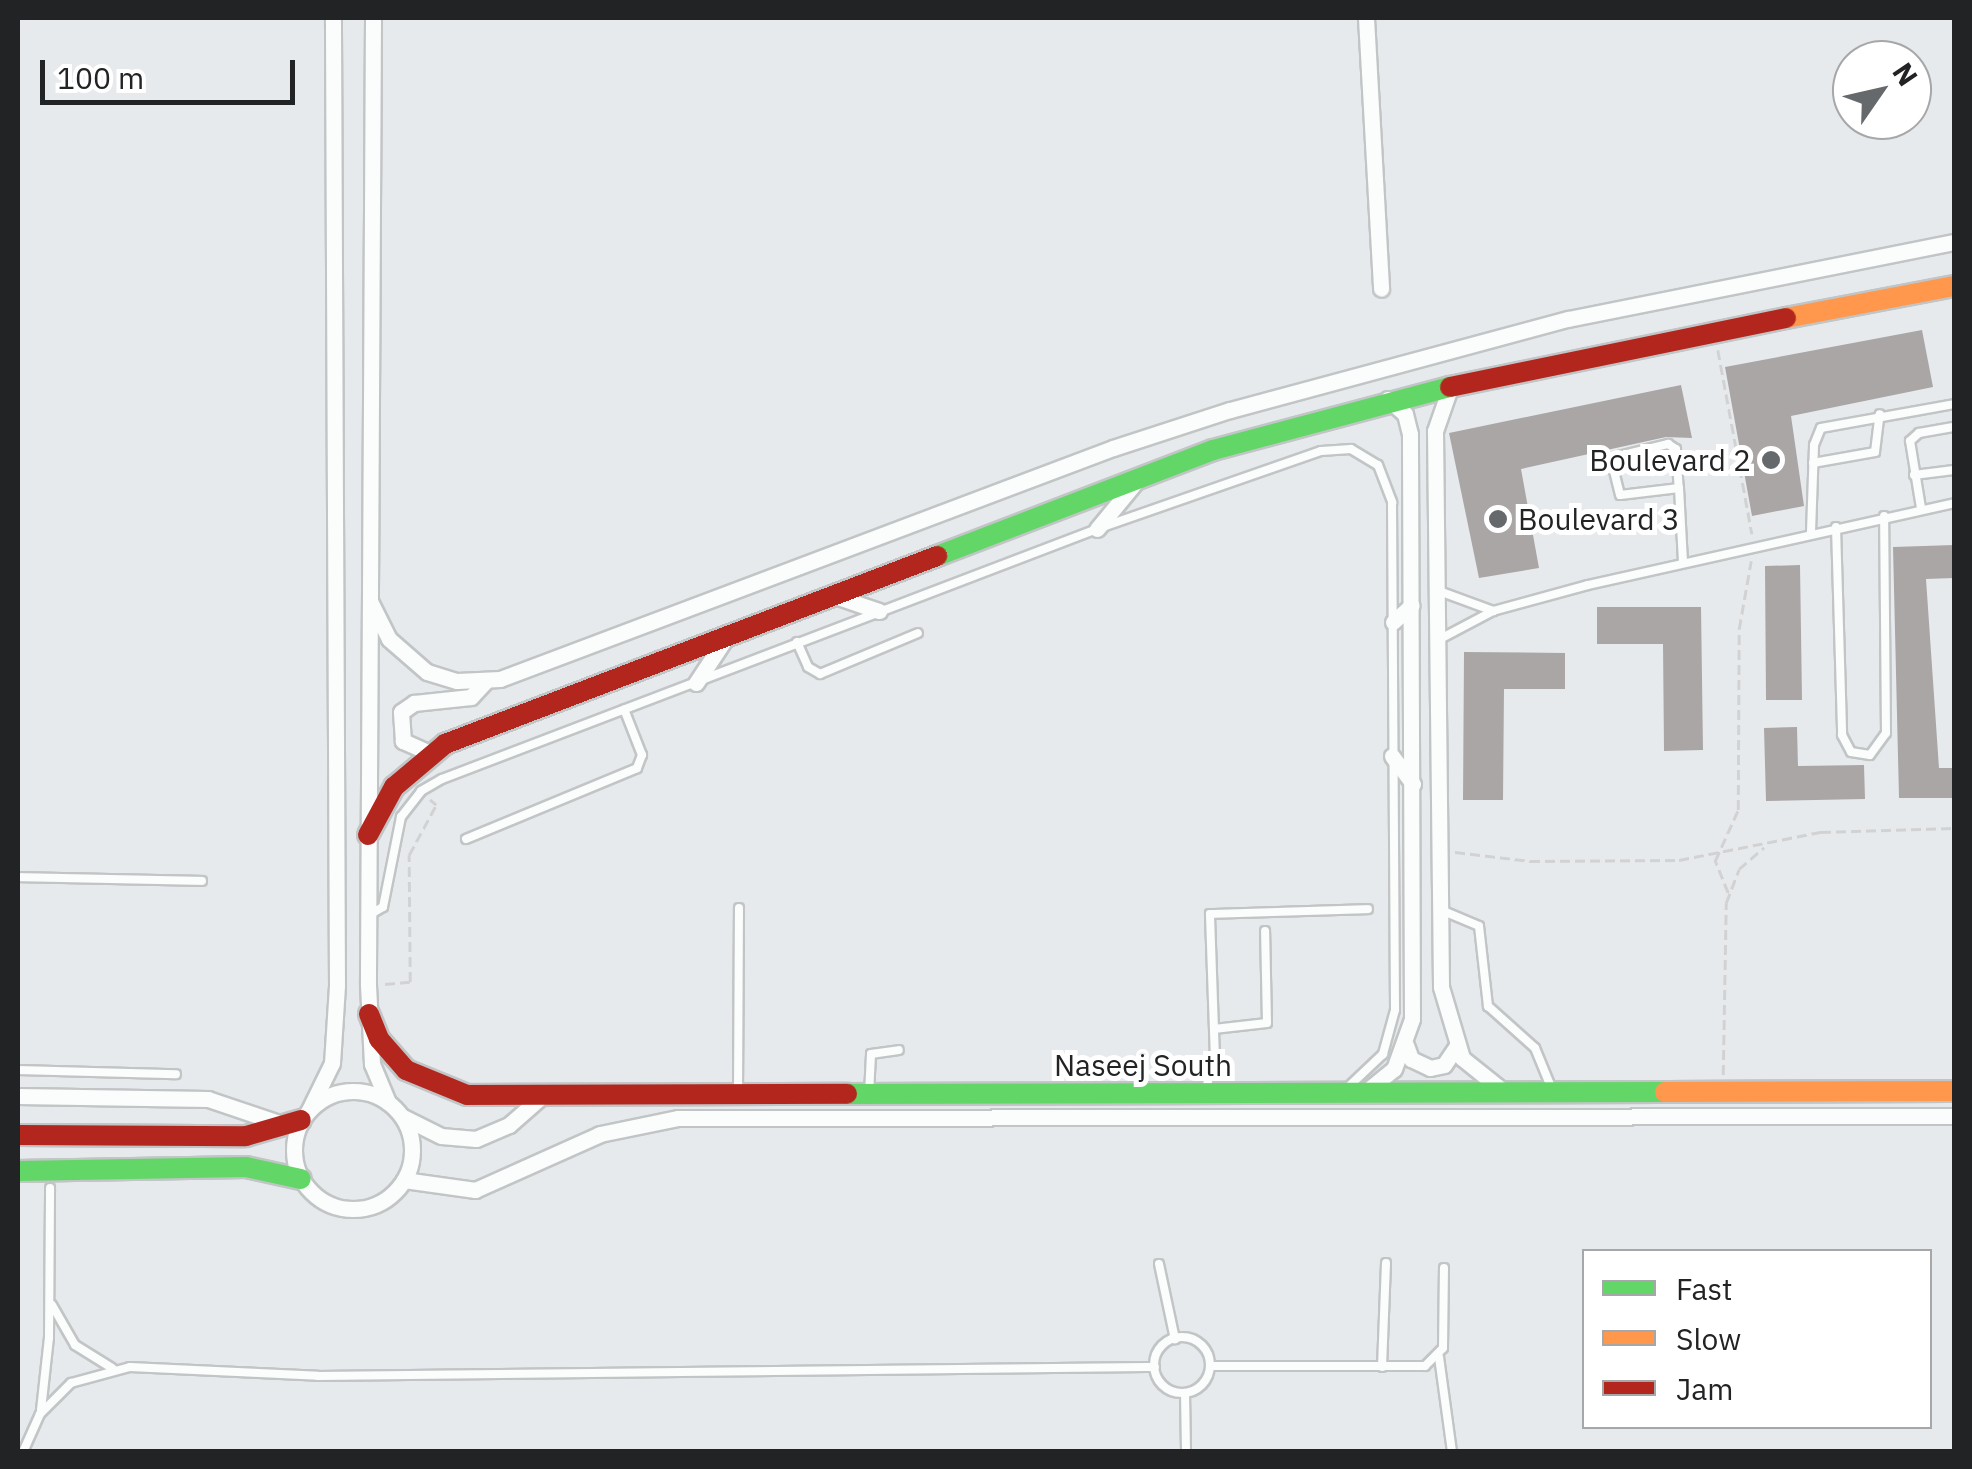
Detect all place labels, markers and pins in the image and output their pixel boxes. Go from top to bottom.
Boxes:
place label: Boulevard 2 [1589,442,1751,478]
marker: Boulevard 2 [1760,449,1782,471]
place label: Boulevard 3 [1518,501,1680,537]
marker: Boulevard 3 [1487,508,1509,530]

